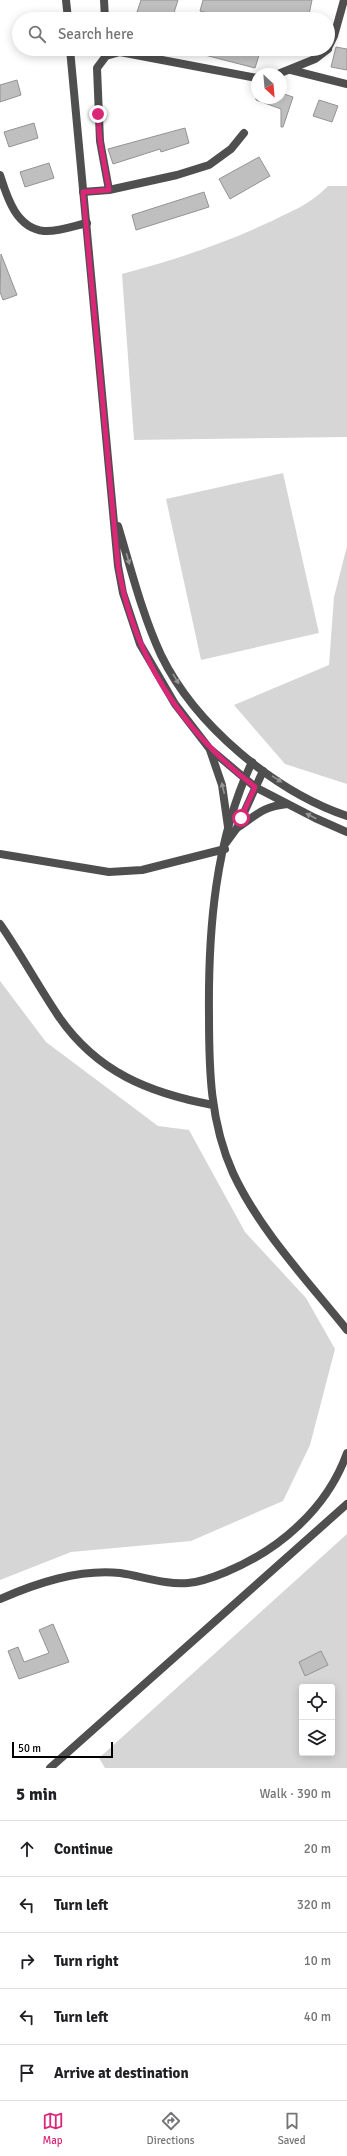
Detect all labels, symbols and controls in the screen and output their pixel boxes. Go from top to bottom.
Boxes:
search box [12,12,335,56]
icon: search [26,23,48,45]
text: Search here [58,25,134,43]
north arrow [251,68,287,104]
route end [89,105,107,123]
one-way arrow [125,553,131,565]
one-way arrow [172,673,179,685]
one-way arrow [271,776,283,783]
one-way arrow [220,782,226,794]
route start [232,809,250,827]
one-way arrow [305,813,317,819]
map controls [299,1684,335,1756]
button: locate [299,1684,335,1720]
button: layers [299,1720,335,1756]
scale bar [12,1740,113,1759]
text: 50 m [18,1742,41,1755]
text: 5 min [16,1784,57,1805]
text: Walk · 390 m [260,1786,331,1802]
icon: ahead [16,1838,38,1860]
text: Continue [54,1840,113,1858]
text: 20 m [304,1841,331,1857]
icon: left [16,1894,38,1916]
text: Turn left [54,1896,108,1914]
text: 320 m [297,1897,331,1913]
icon: right [16,1950,38,1972]
text: Turn right [54,1952,119,1970]
text: 10 m [304,1953,331,1969]
icon: left [16,2006,38,2028]
text: Turn left [54,2008,108,2026]
text: 40 m [304,2009,331,2025]
icon: arrive [16,2062,38,2084]
text: Arrive at destination [54,2064,189,2082]
tab: Map [42,2110,64,2147]
tab: Directions [147,2110,195,2147]
tab: Saved [278,2110,305,2147]

